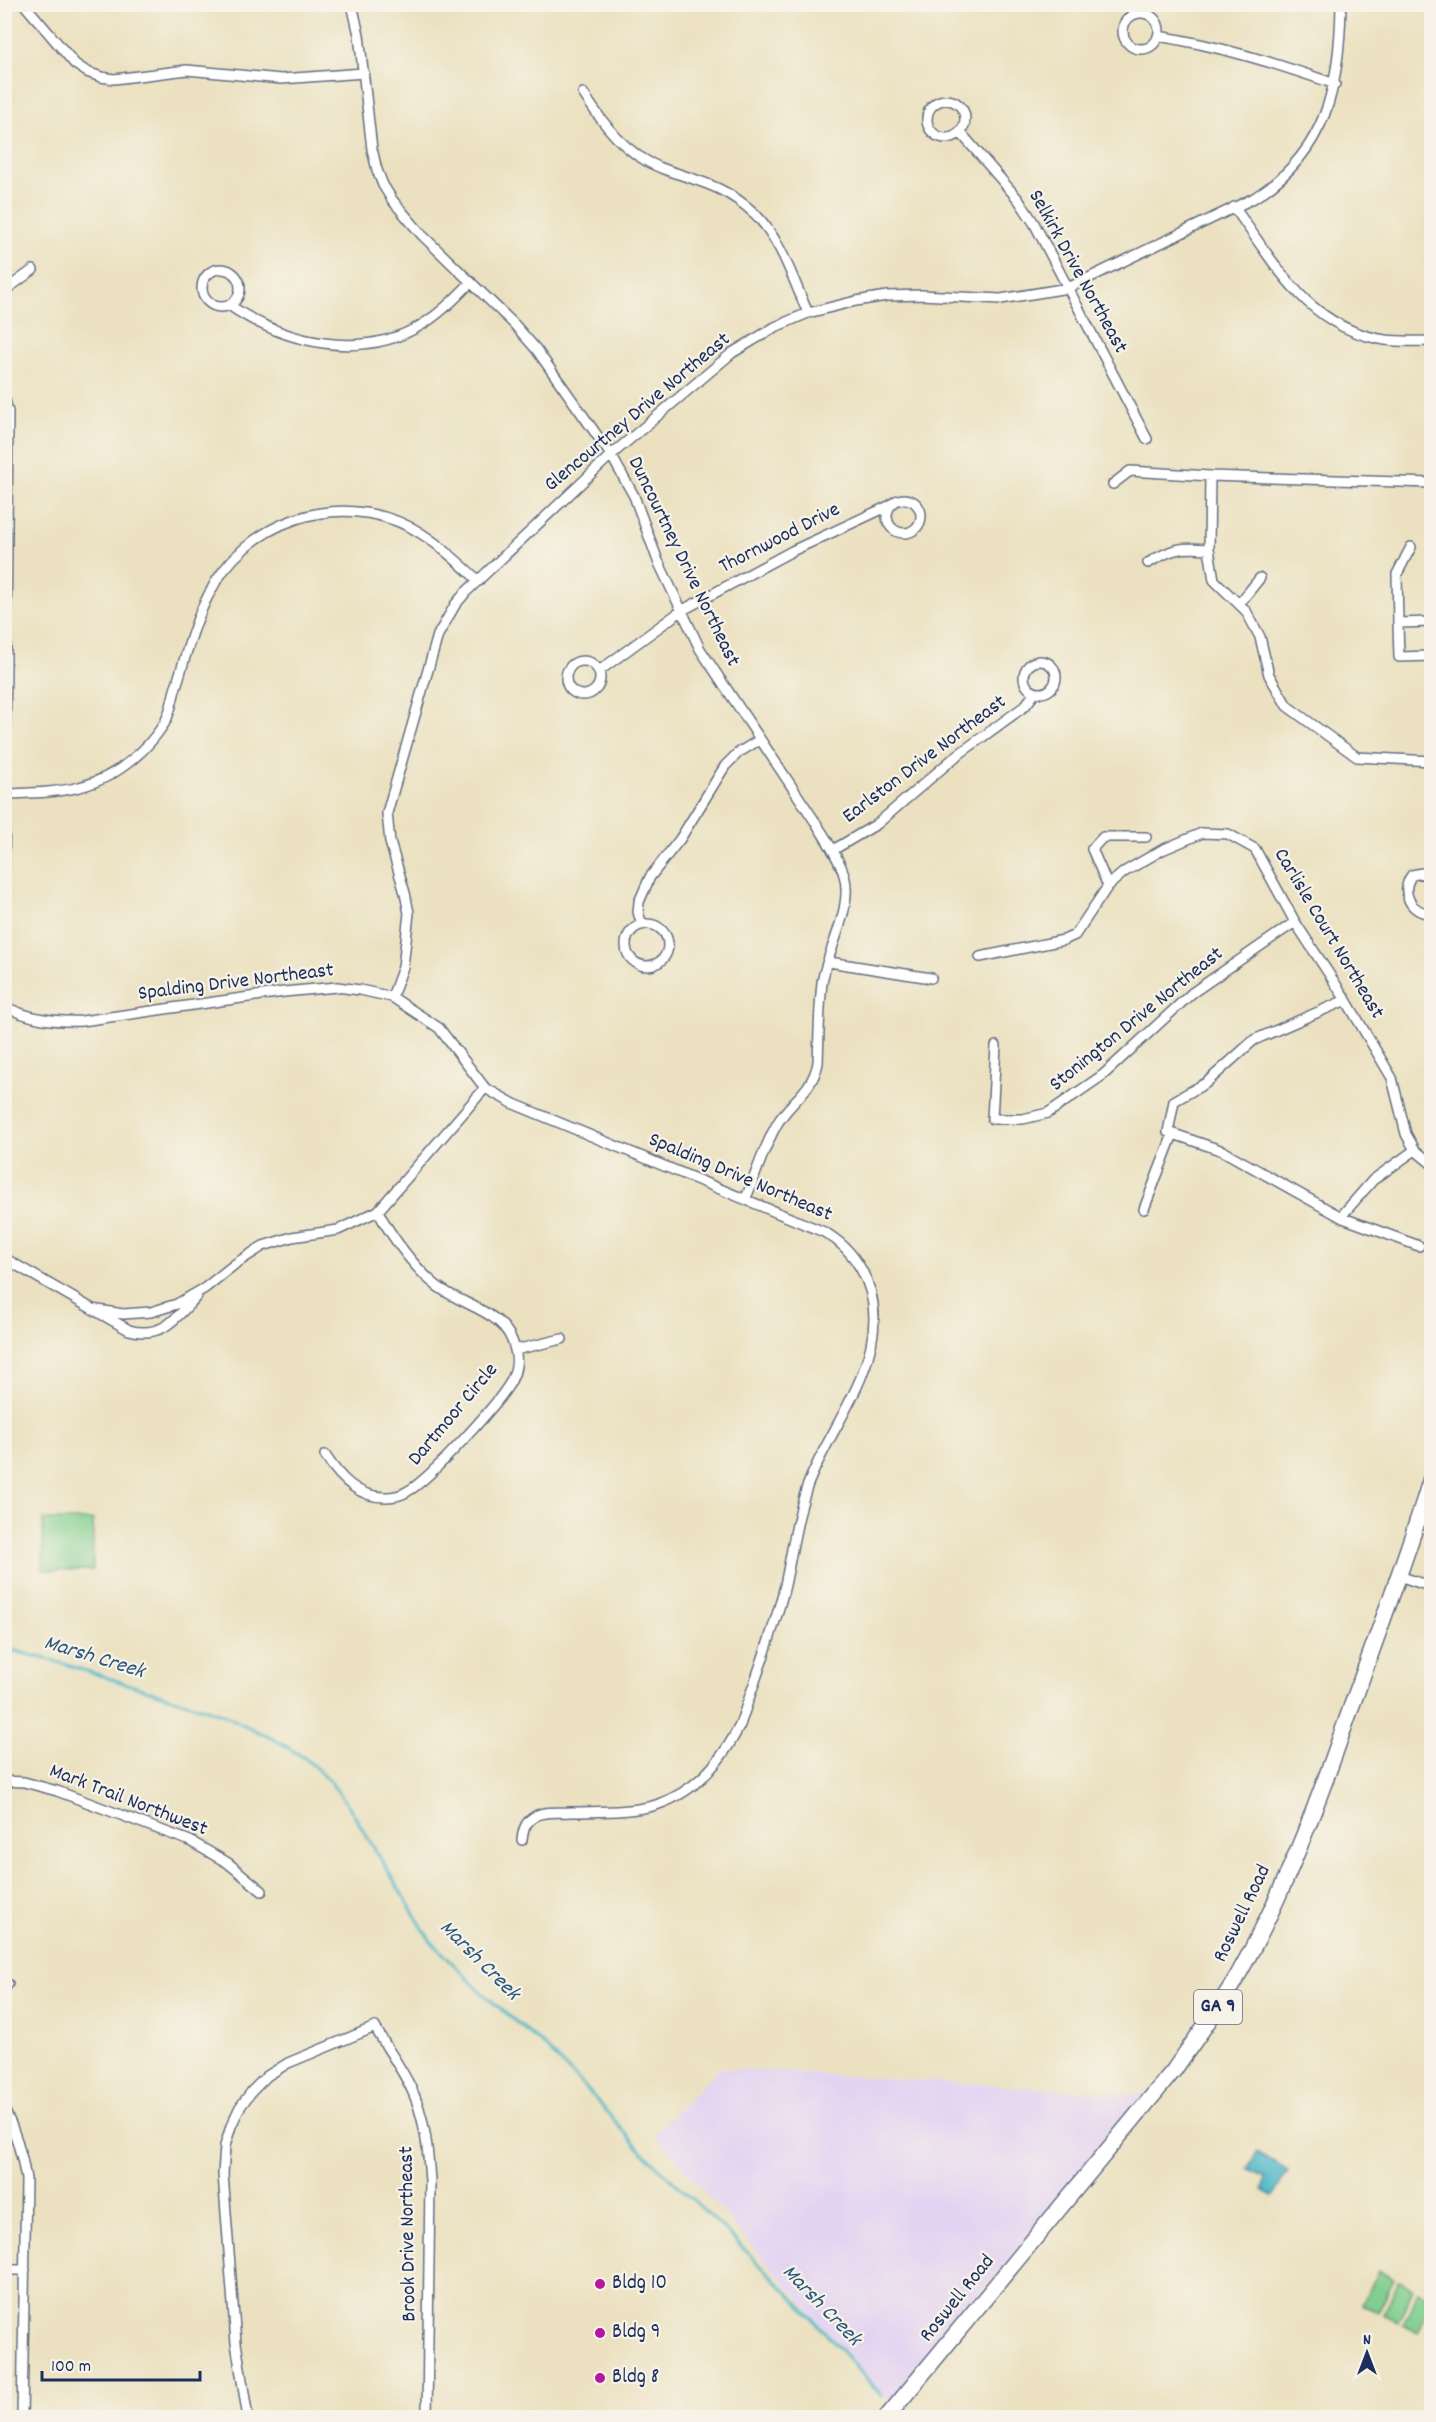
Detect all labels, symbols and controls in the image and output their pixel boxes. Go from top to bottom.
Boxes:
street label: Selkirk Drive Northeast [1020,185,1135,360]
street label: Glencourtney Drive Northeast [538,326,738,500]
street label: Duncourtney Drive Northeast [619,452,747,672]
street label: Thornwood Drive [714,496,846,582]
street label: Earlston Drive Northeast [837,688,1013,832]
street label: Carlisle Court Northeast [1265,843,1391,1025]
street label: Stonington Drive Northeast [1044,940,1231,1100]
street label: Spalding Drive Northeast [136,956,336,1010]
street label: Spalding Drive Northeast [643,1126,837,1230]
street label: Dartmoor Circle [402,1357,506,1473]
water label: Marsh Creek [40,1628,150,1688]
street label: Mark Trail Northwest [45,1757,212,1845]
street label: Roswell Road [1206,1860,1280,1968]
water label: Marsh Creek [432,1914,528,2010]
road number: GA 9 [1194,1990,1242,2024]
street label: Brook Drive Northeast [392,2146,426,2322]
street label: Roswell Road [913,2249,1003,2349]
water label: Marsh Creek [774,2258,869,2355]
place label: Bldg 10 [612,2269,667,2299]
marker: Bldg 10 [593,2277,607,2291]
place label: Bldg 9 [612,2318,660,2348]
north arrow [1337,2323,1397,2383]
marker: Bldg 9 [593,2326,607,2340]
text: N [1363,2329,1371,2352]
scale bar [42,2344,200,2382]
text: 100 m [51,2355,91,2380]
place label: Bldg 8 [612,2363,659,2393]
marker: Bldg 8 [593,2371,607,2385]

